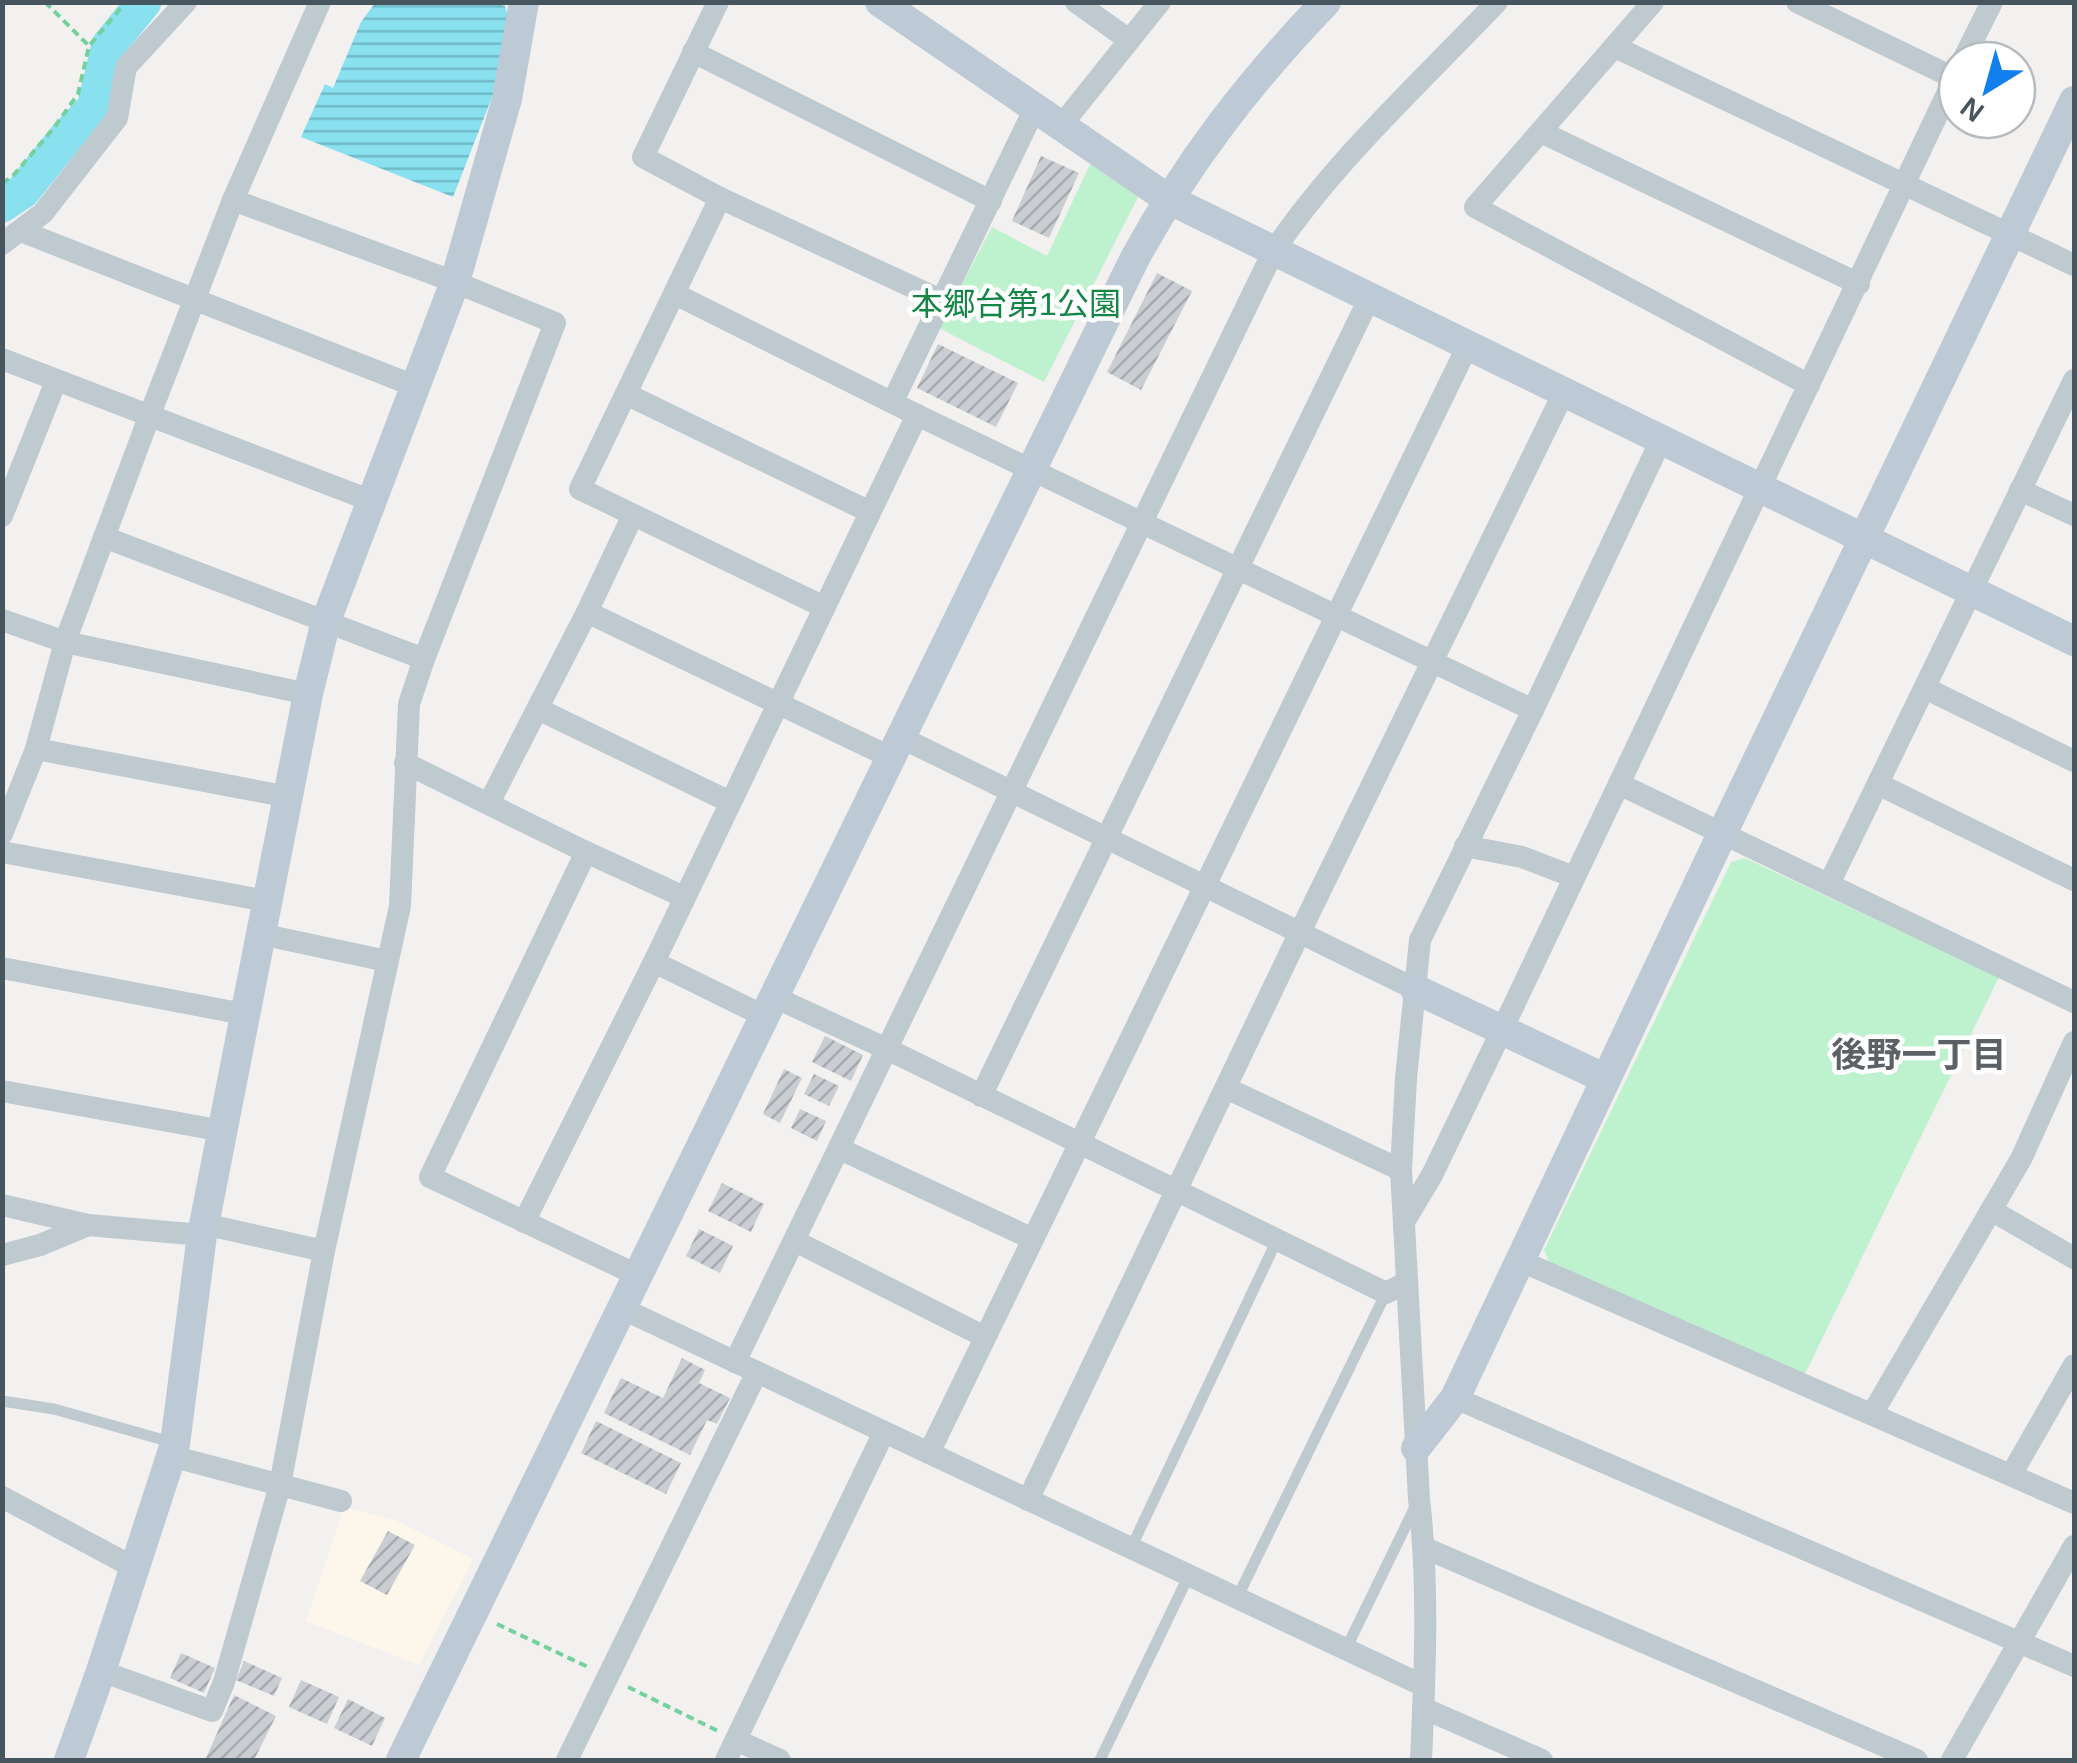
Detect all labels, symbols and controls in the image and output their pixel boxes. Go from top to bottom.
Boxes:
north arrow [1937,40,2037,140]
text: N [1955,91,1990,128]
park label: 本郷台第1公園 [911,286,1121,322]
district label: 後野一丁目 [1831,1035,2007,1074]

